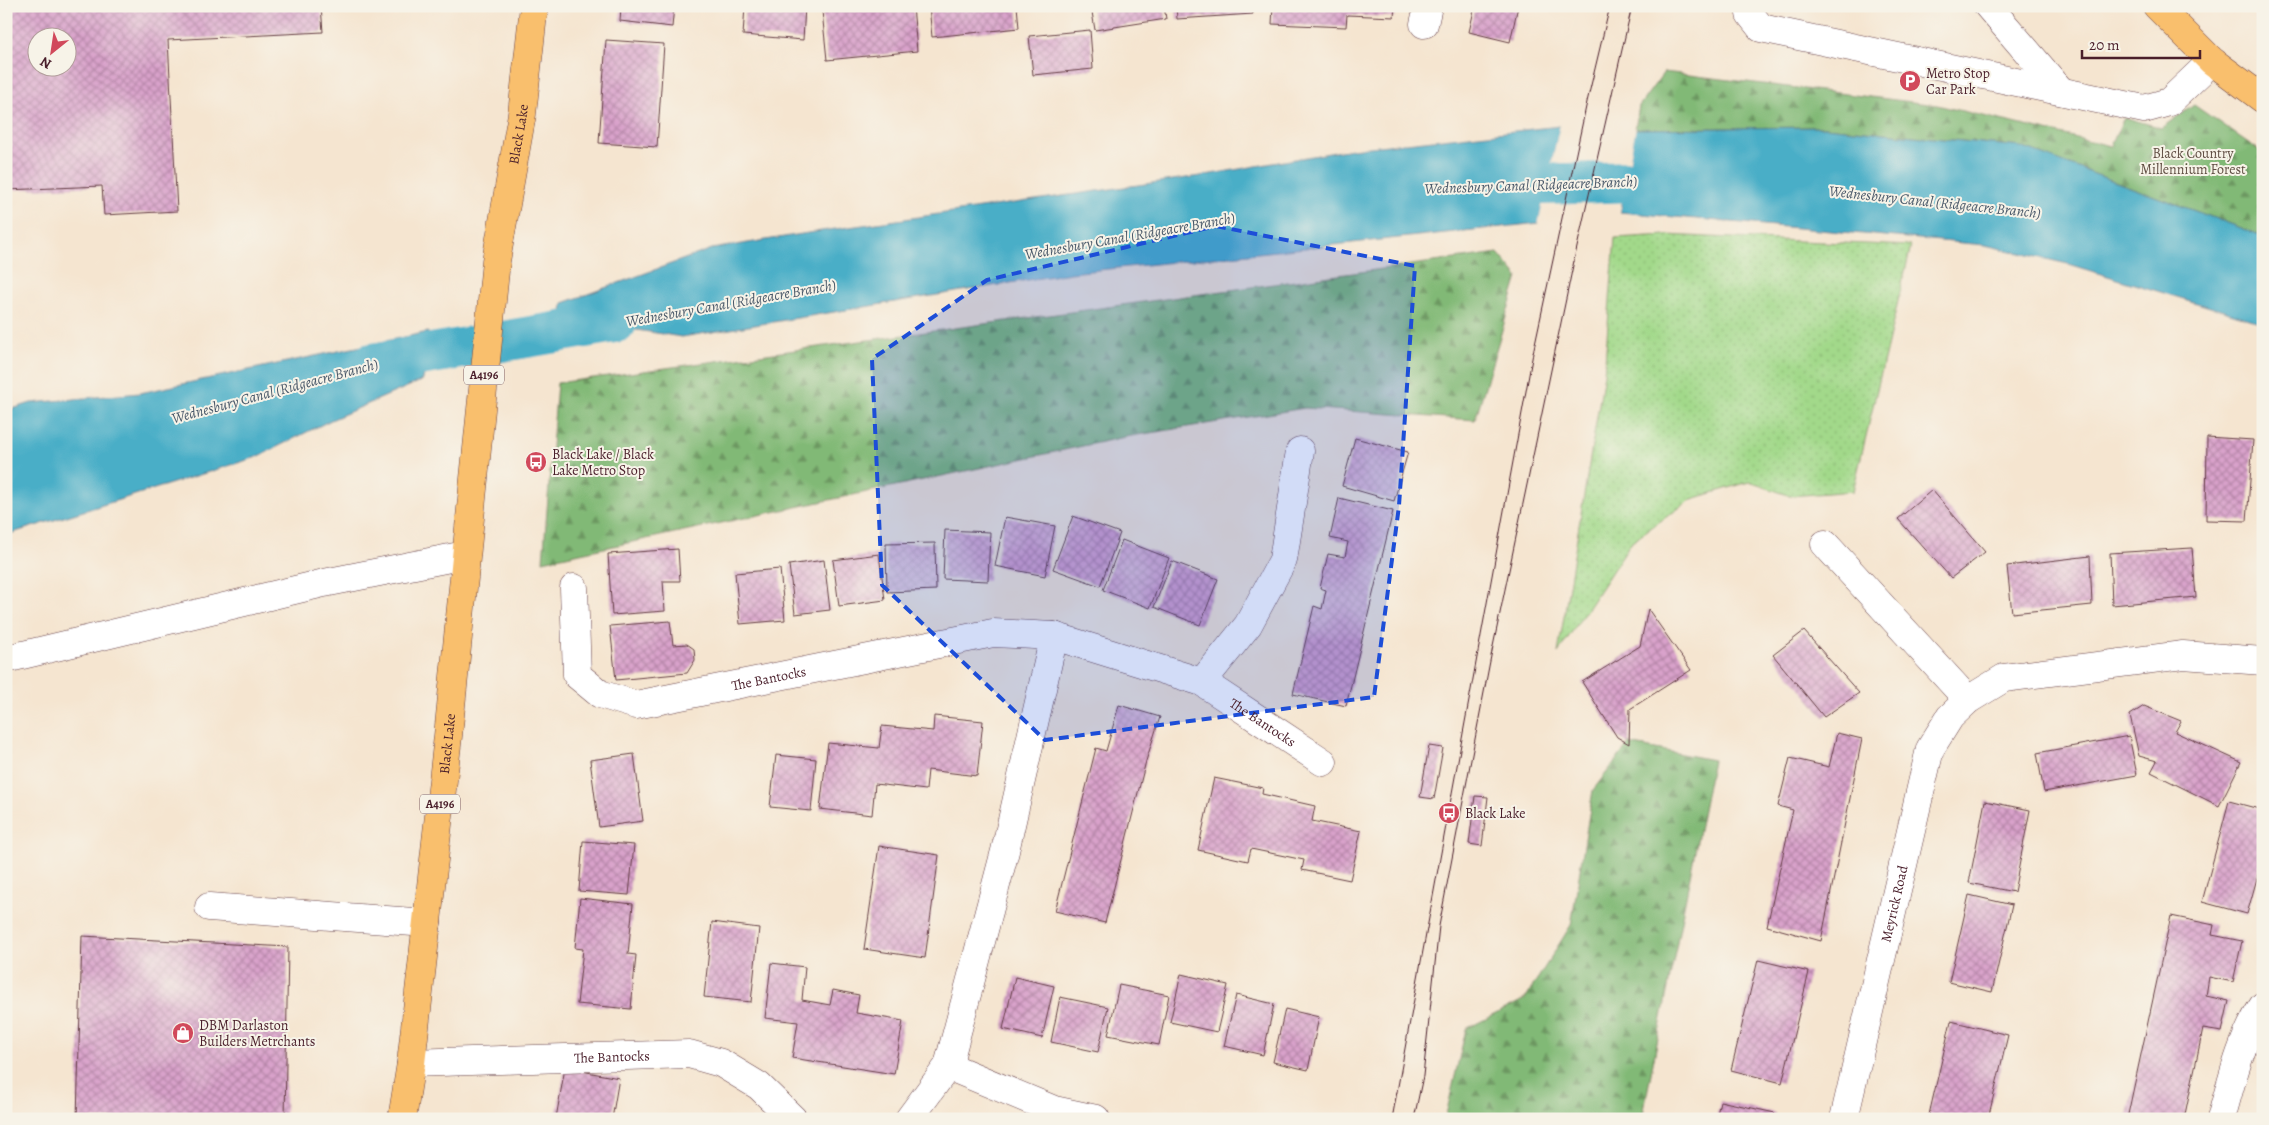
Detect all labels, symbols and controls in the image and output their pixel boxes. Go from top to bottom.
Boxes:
north arrow [28,28,78,78]
scale bar [2082,28,2199,60]
text: 20 m [2089,35,2120,55]
text: N [37,52,55,74]
place label: Metro Stop Car Park [1926,64,1990,99]
parking icon: Metro Stop Car Park [1898,69,1922,93]
street label: Black Lake [504,103,533,166]
park label: Black Country Millennium Forest [2140,144,2246,179]
water label: Wednesbury Canal (Ridgeacre Branch) [1424,171,1638,199]
water label: Wednesbury Canal (Ridgeacre Branch) [1828,181,2042,223]
water label: Wednesbury Canal (Ridgeacre Branch) [1023,208,1237,264]
water label: Wednesbury Canal (Ridgeacre Branch) [624,275,838,331]
water label: Wednesbury Canal (Ridgeacre Branch) [169,354,381,428]
road number: A4196 [464,366,504,384]
place label: Black Lake / Black Lake Metro Stop [552,445,654,480]
bus stop icon: Black Lake / Black Lake Metro Stop [524,450,548,474]
street label: The Bantocks [730,661,808,695]
street label: The Bantocks [1226,693,1300,751]
street label: Black Lake [434,713,460,775]
road number: A4196 [420,794,460,814]
bus stop icon: Black Lake [1437,801,1461,825]
place label: Black Lake [1465,804,1526,823]
street label: Meyrick Road [1876,863,1912,944]
place label: DBM Darlaston Builders Metrchants [199,1016,315,1051]
shop icon: DBM Darlaston Builders Metrchants [171,1021,195,1045]
street label: The Bantocks [574,1046,650,1067]

